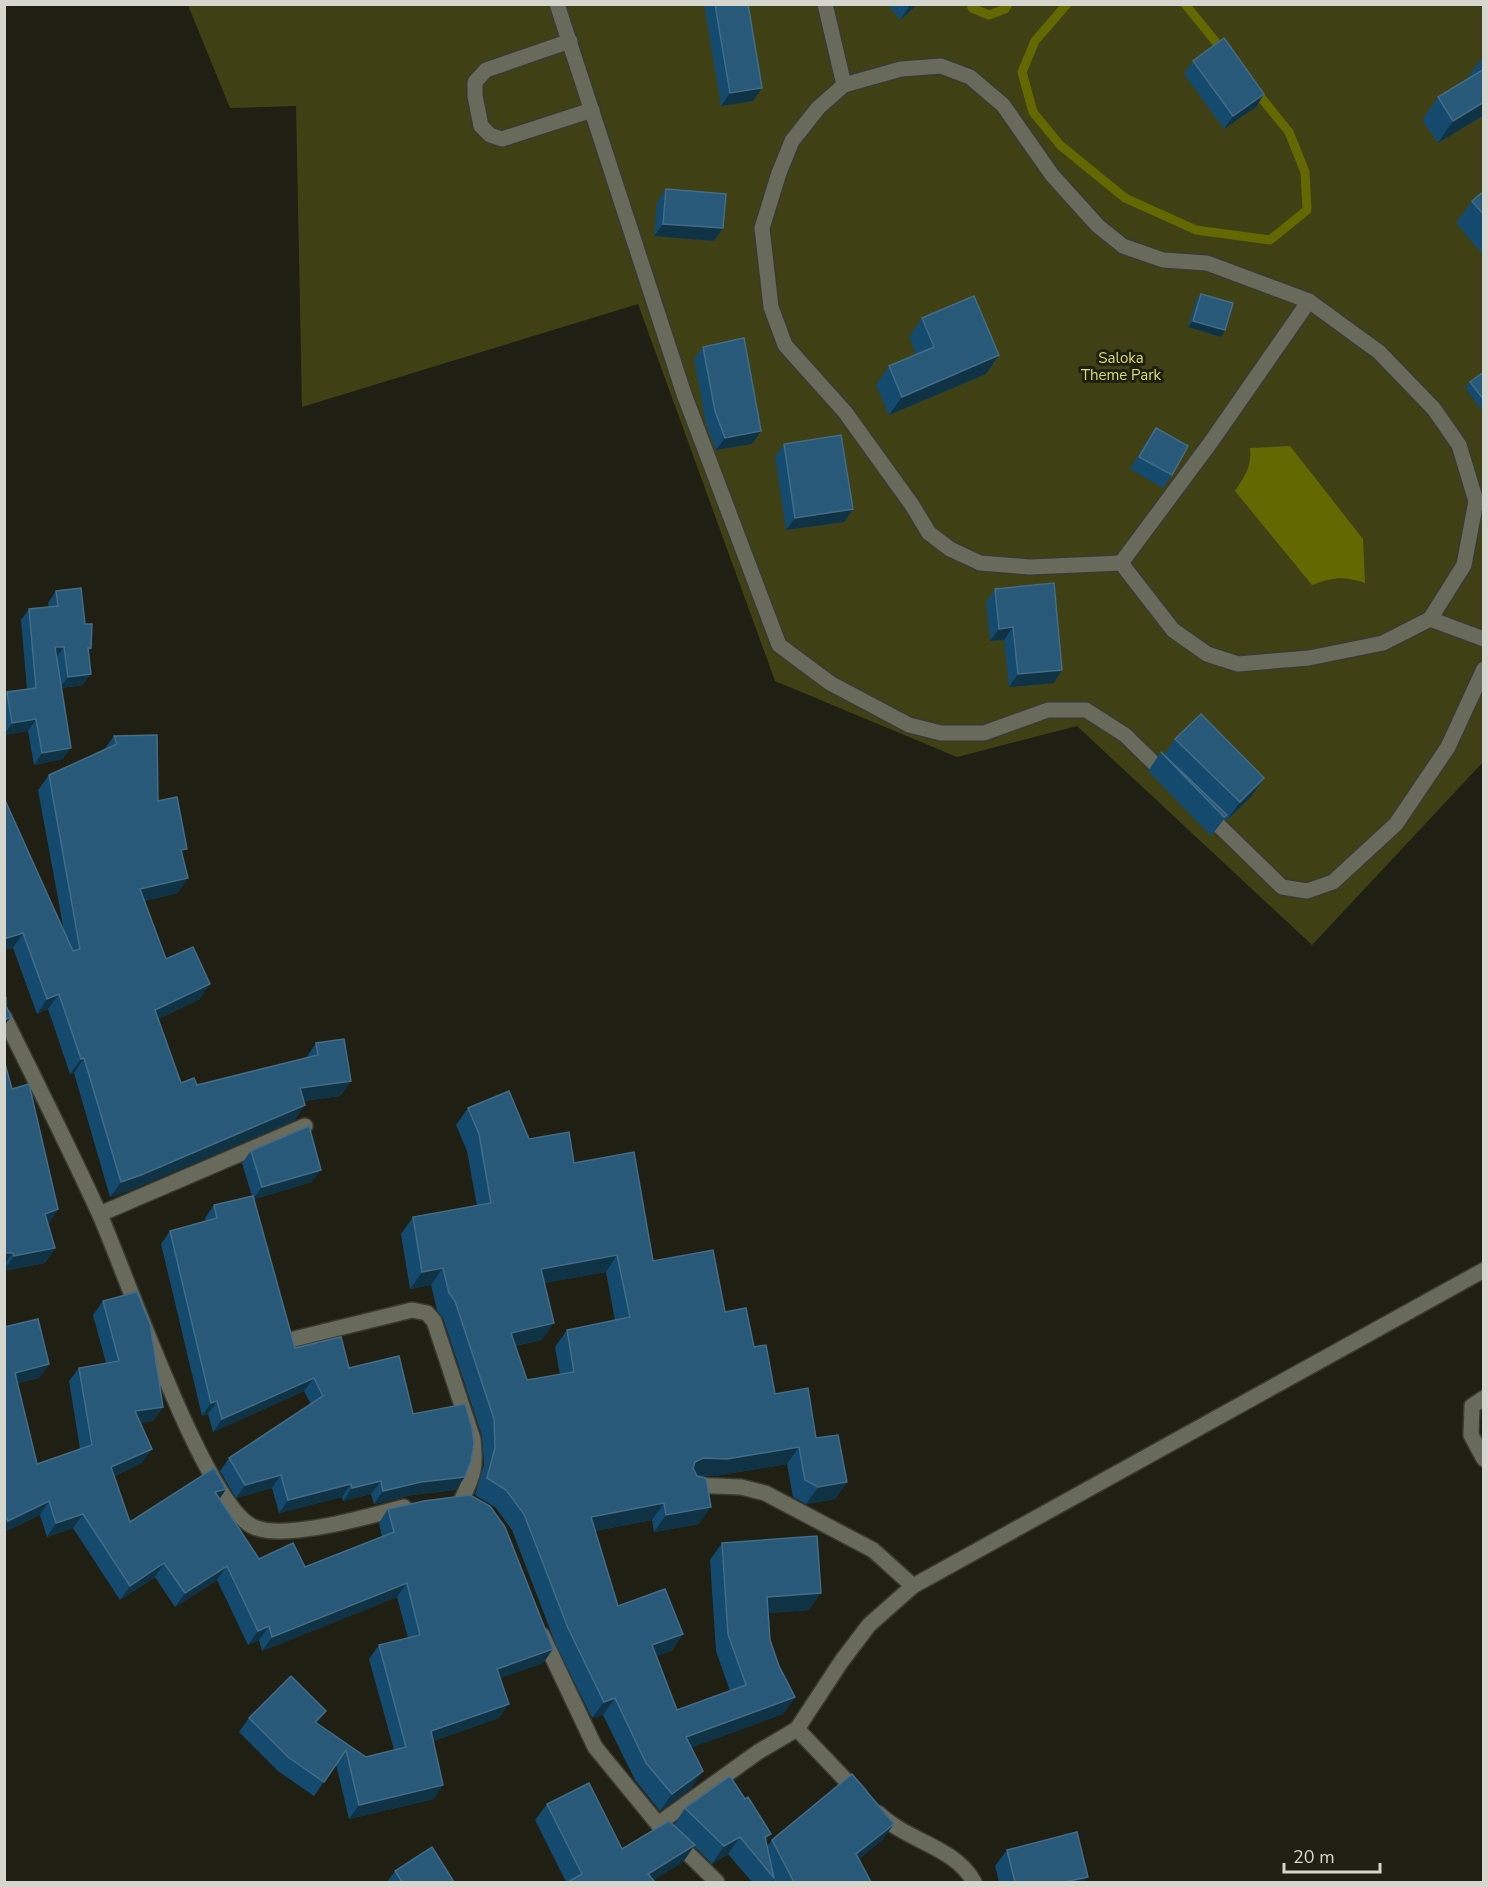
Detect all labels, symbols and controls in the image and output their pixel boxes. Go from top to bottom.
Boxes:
park label: Saloka Theme Park [1081,348,1162,385]
scale bar [1284,1836,1380,1874]
text: 20 m [1293,1845,1335,1869]

